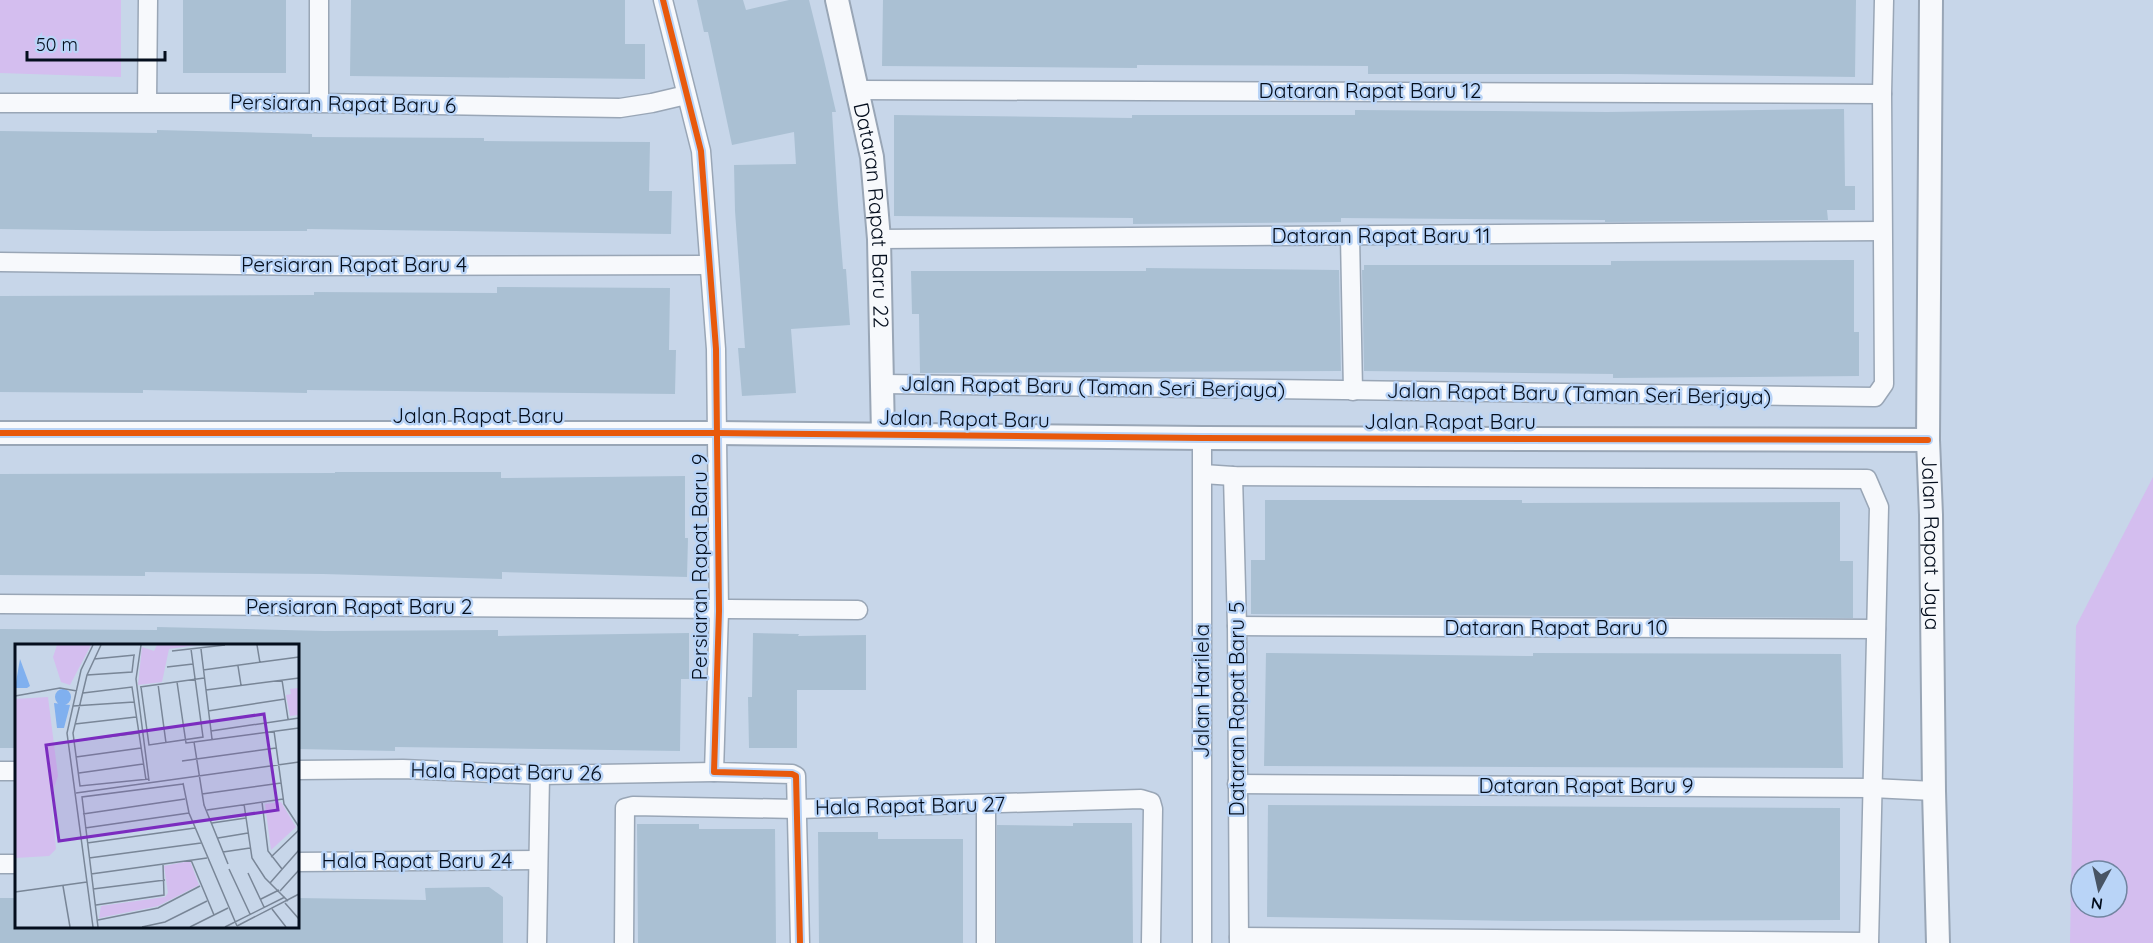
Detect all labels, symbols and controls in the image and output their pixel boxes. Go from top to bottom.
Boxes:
scale bar [27,24,165,62]
text: 50 m [36,33,78,56]
street label: Dataran Rapat Baru 12 [1259,77,1481,103]
street label: Persiaran Rapat Baru 6 [230,88,456,118]
street label: Dataran Rapat Baru 22 [848,100,895,328]
street label: Dataran Rapat Baru 11 [1272,222,1491,248]
street label: Persiaran Rapat Baru 4 [241,251,467,277]
street label: Jalan Rapat Baru (Taman Seri Berjaya) [900,370,1286,402]
street label: Jalan Rapat Baru (Taman Seri Berjaya) [1386,377,1772,409]
street label: Jalan Rapat Baru [392,402,564,428]
street label: Jalan Rapat Baru [878,404,1050,432]
street label: Jalan Rapat Baru [1364,408,1536,434]
street label: Persiaran Rapat Baru 9 [686,454,712,680]
street label: Jalan Rapat Jaya [1917,455,1946,630]
street label: Persiaran Rapat Baru 2 [246,593,472,619]
street label: Dataran Rapat Baru 5 [1223,602,1249,816]
street label: Dataran Rapat Baru 10 [1444,614,1668,640]
street label: Jalan Harilela [1188,624,1214,758]
inset map [15,644,298,928]
street label: Hala Rapat Baru 26 [410,756,602,786]
street label: Dataran Rapat Baru 9 [1478,772,1694,798]
street label: Hala Rapat Baru 27 [815,790,1006,820]
street label: Hala Rapat Baru 24 [322,847,512,873]
north arrow [2069,859,2129,919]
text: N [2090,893,2104,915]

